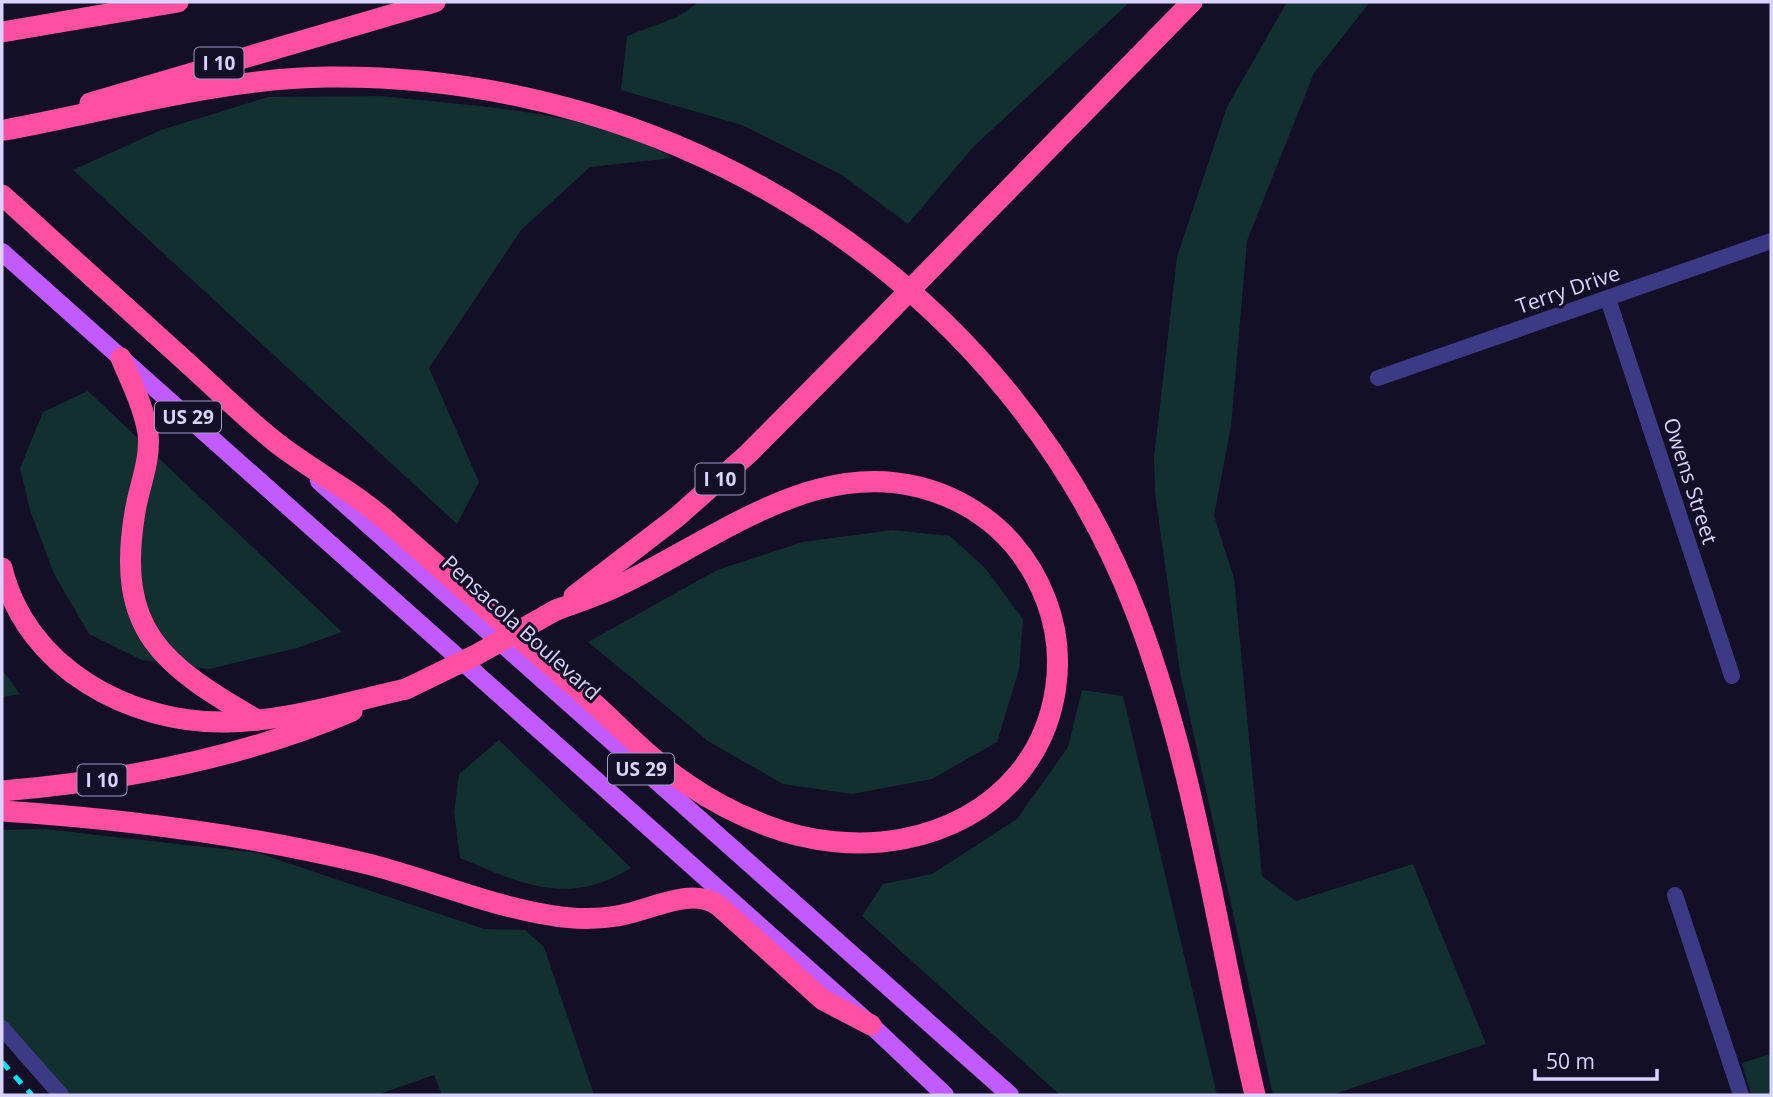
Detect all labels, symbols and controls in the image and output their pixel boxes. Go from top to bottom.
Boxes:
road number: I 10 [194,48,244,78]
street label: Terry Drive [1512,258,1623,320]
road number: US 29 [155,402,221,432]
street label: Owens Street [1657,414,1725,548]
road number: I 10 [696,464,744,494]
street label: Pensacola Boulevard [437,549,607,706]
road number: US 29 [608,754,674,784]
road number: I 10 [78,764,126,796]
scale bar [1535,1038,1658,1082]
text: 50 m [1546,1047,1595,1075]

